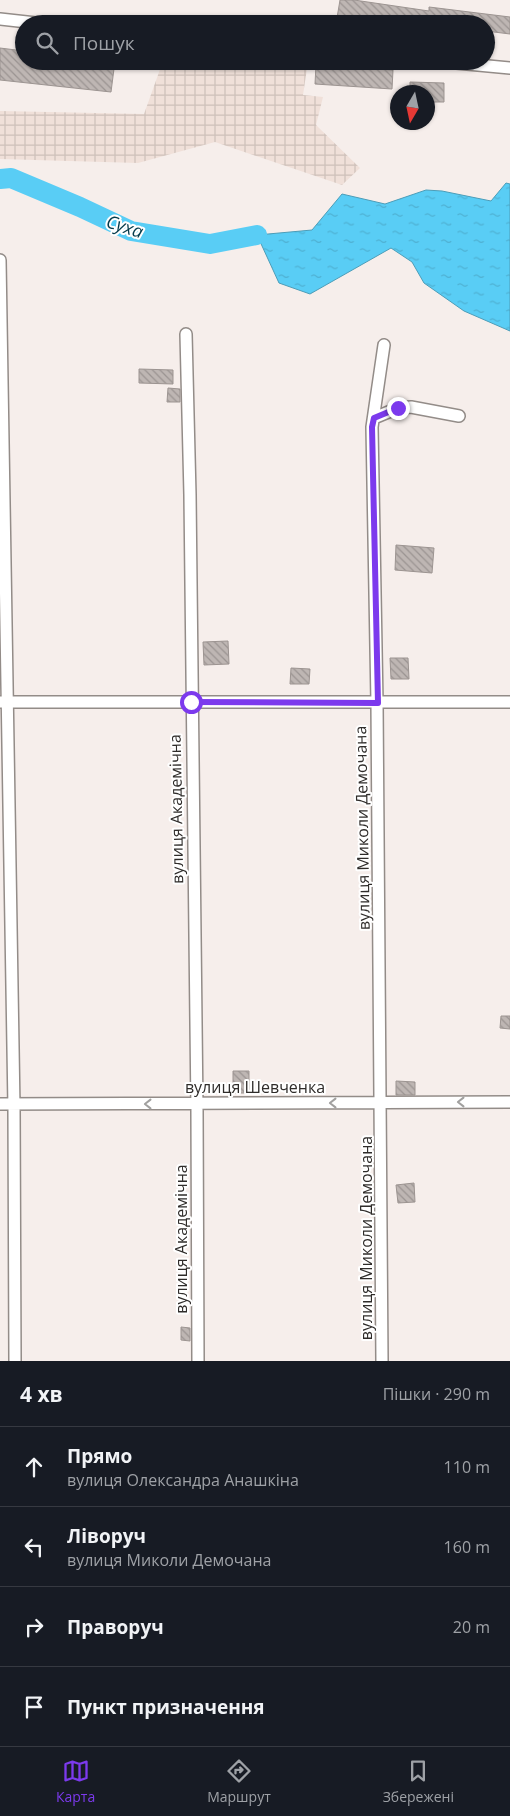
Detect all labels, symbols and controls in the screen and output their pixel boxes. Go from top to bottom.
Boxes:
search box [15,15,495,70]
icon: search [33,29,61,57]
text: Пошук [73,30,135,56]
north arrow [390,85,435,130]
water label: Суха [103,209,147,243]
route end [387,397,410,420]
route start [180,691,203,714]
street label: вулиця Миколи Демочана [349,726,375,930]
street label: вулиця Академічна [164,734,188,884]
street label: вулиця Шевченка [185,1076,325,1098]
one-way arrow [457,1097,465,1107]
one-way arrow [328,1098,336,1108]
one-way arrow [144,1099,152,1109]
street label: вулиця Миколи Демочана [355,1136,377,1340]
street label: вулиця Академічна [170,1164,192,1314]
text: 4 хв [20,1380,63,1408]
text: Пішки · 290 m [383,1383,490,1405]
text: Прямо [67,1443,132,1469]
icon: ahead [20,1453,48,1481]
text: 110 m [444,1456,490,1478]
text: вулиця Олександра Анашкіна [67,1469,299,1491]
text: Ліворуч [67,1523,146,1549]
icon: left [20,1533,48,1561]
text: 160 m [444,1536,490,1558]
text: вулиця Миколи Демочана [67,1549,271,1571]
icon: right [20,1613,48,1641]
text: Праворуч [67,1614,164,1640]
text: 20 m [453,1616,490,1638]
icon: arrive [20,1693,48,1721]
text: Пункт призначення [67,1694,265,1720]
tab: Карта [56,1757,95,1806]
tab: Маршрут [207,1757,271,1806]
tab: Збережені [383,1757,454,1806]

